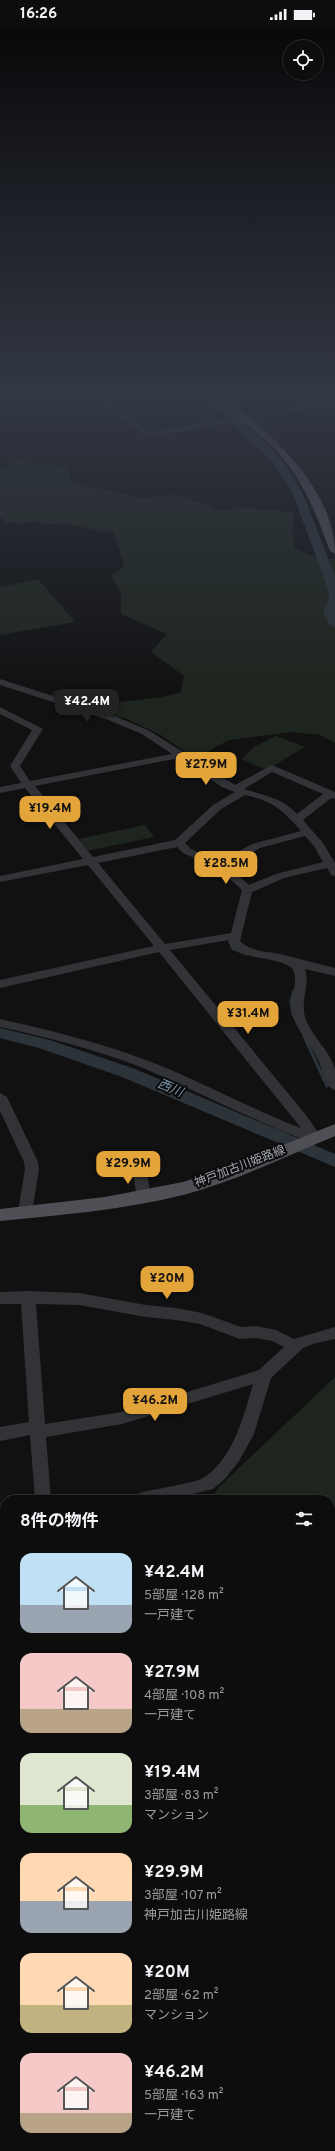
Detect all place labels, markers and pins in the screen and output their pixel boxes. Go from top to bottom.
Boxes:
pin: ¥42.4M [54,689,120,723]
pin: ¥27.9M [173,752,239,786]
pin: ¥19.4M [17,796,83,830]
pin: ¥28.5M [193,851,259,885]
pin: ¥31.4M [215,1001,281,1035]
pin: ¥29.9M [95,1151,161,1185]
pin: ¥20M [143,1266,191,1300]
pin: ¥46.2M [122,1388,188,1422]

